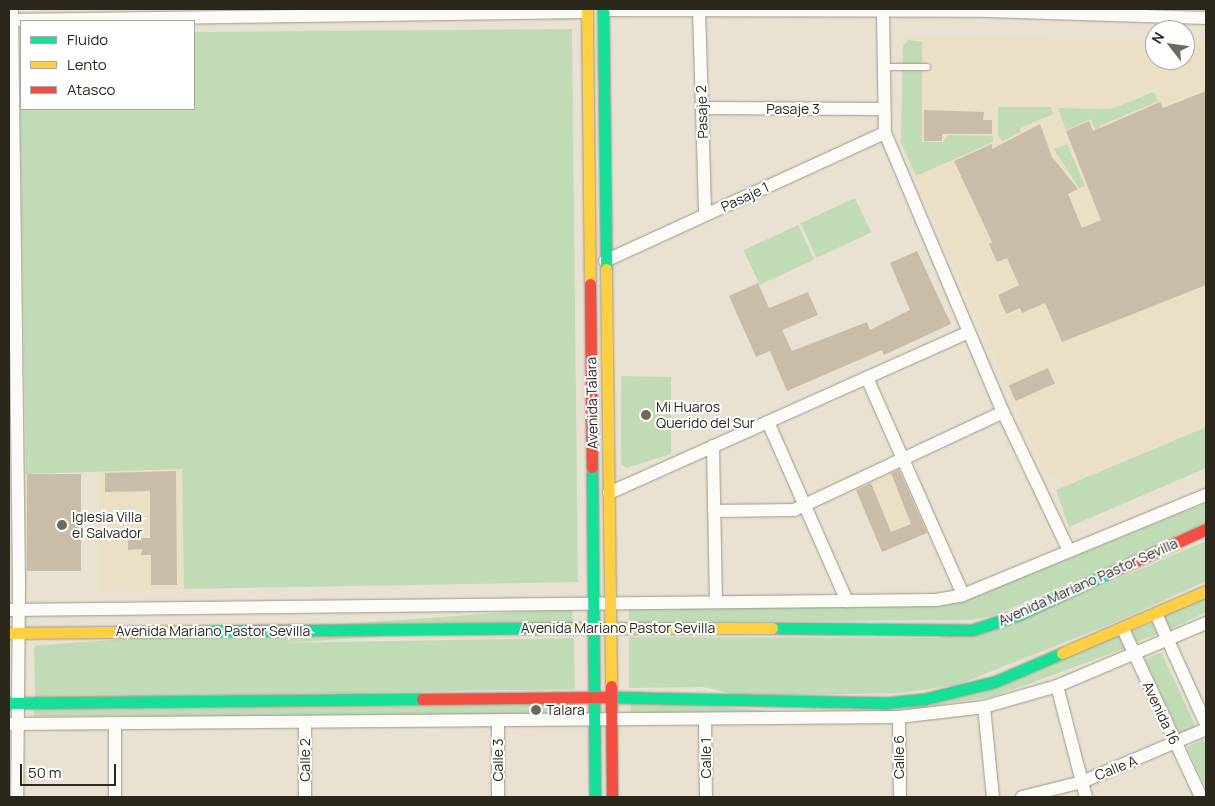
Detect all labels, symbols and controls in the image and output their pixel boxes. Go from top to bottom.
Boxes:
legend [20,20,195,110]
north arrow [1145,20,1195,70]
text: Fluido [67,29,108,50]
text: N [1147,29,1168,47]
text: Lento [67,54,107,75]
text: Atasco [67,79,115,100]
street label: Pasaje 2 [693,85,711,139]
street label: Pasaje 3 [766,101,820,117]
street label: Pasaje 1 [718,179,772,215]
street label: Avenida Talara [583,357,601,449]
place label: Mi Huaros Querido del Sur [656,399,755,432]
marker: Mi Huaros Querido del Sur [640,409,652,421]
place label: Iglesia Villa el Salvador [72,509,142,542]
marker: Iglesia Villa el Salvador [56,519,68,531]
street label: Avenida Mariano Pastor Sevilla [996,535,1180,629]
street label: Avenida Mariano Pastor Sevilla [521,620,715,636]
street label: Avenida Mariano Pastor Sevilla [116,623,310,639]
street label: Avenida 16 [1139,679,1183,747]
place label: Talara [546,702,585,718]
marker: Talara [530,704,542,716]
street label: Calle 6 [891,735,907,779]
street label: Calle 2 [297,738,313,782]
street label: Calle 3 [490,738,506,782]
street label: Calle 1 [698,738,714,778]
street label: Calle A [1092,752,1140,784]
scale bar [22,754,119,786]
text: 50 m [28,762,62,783]

